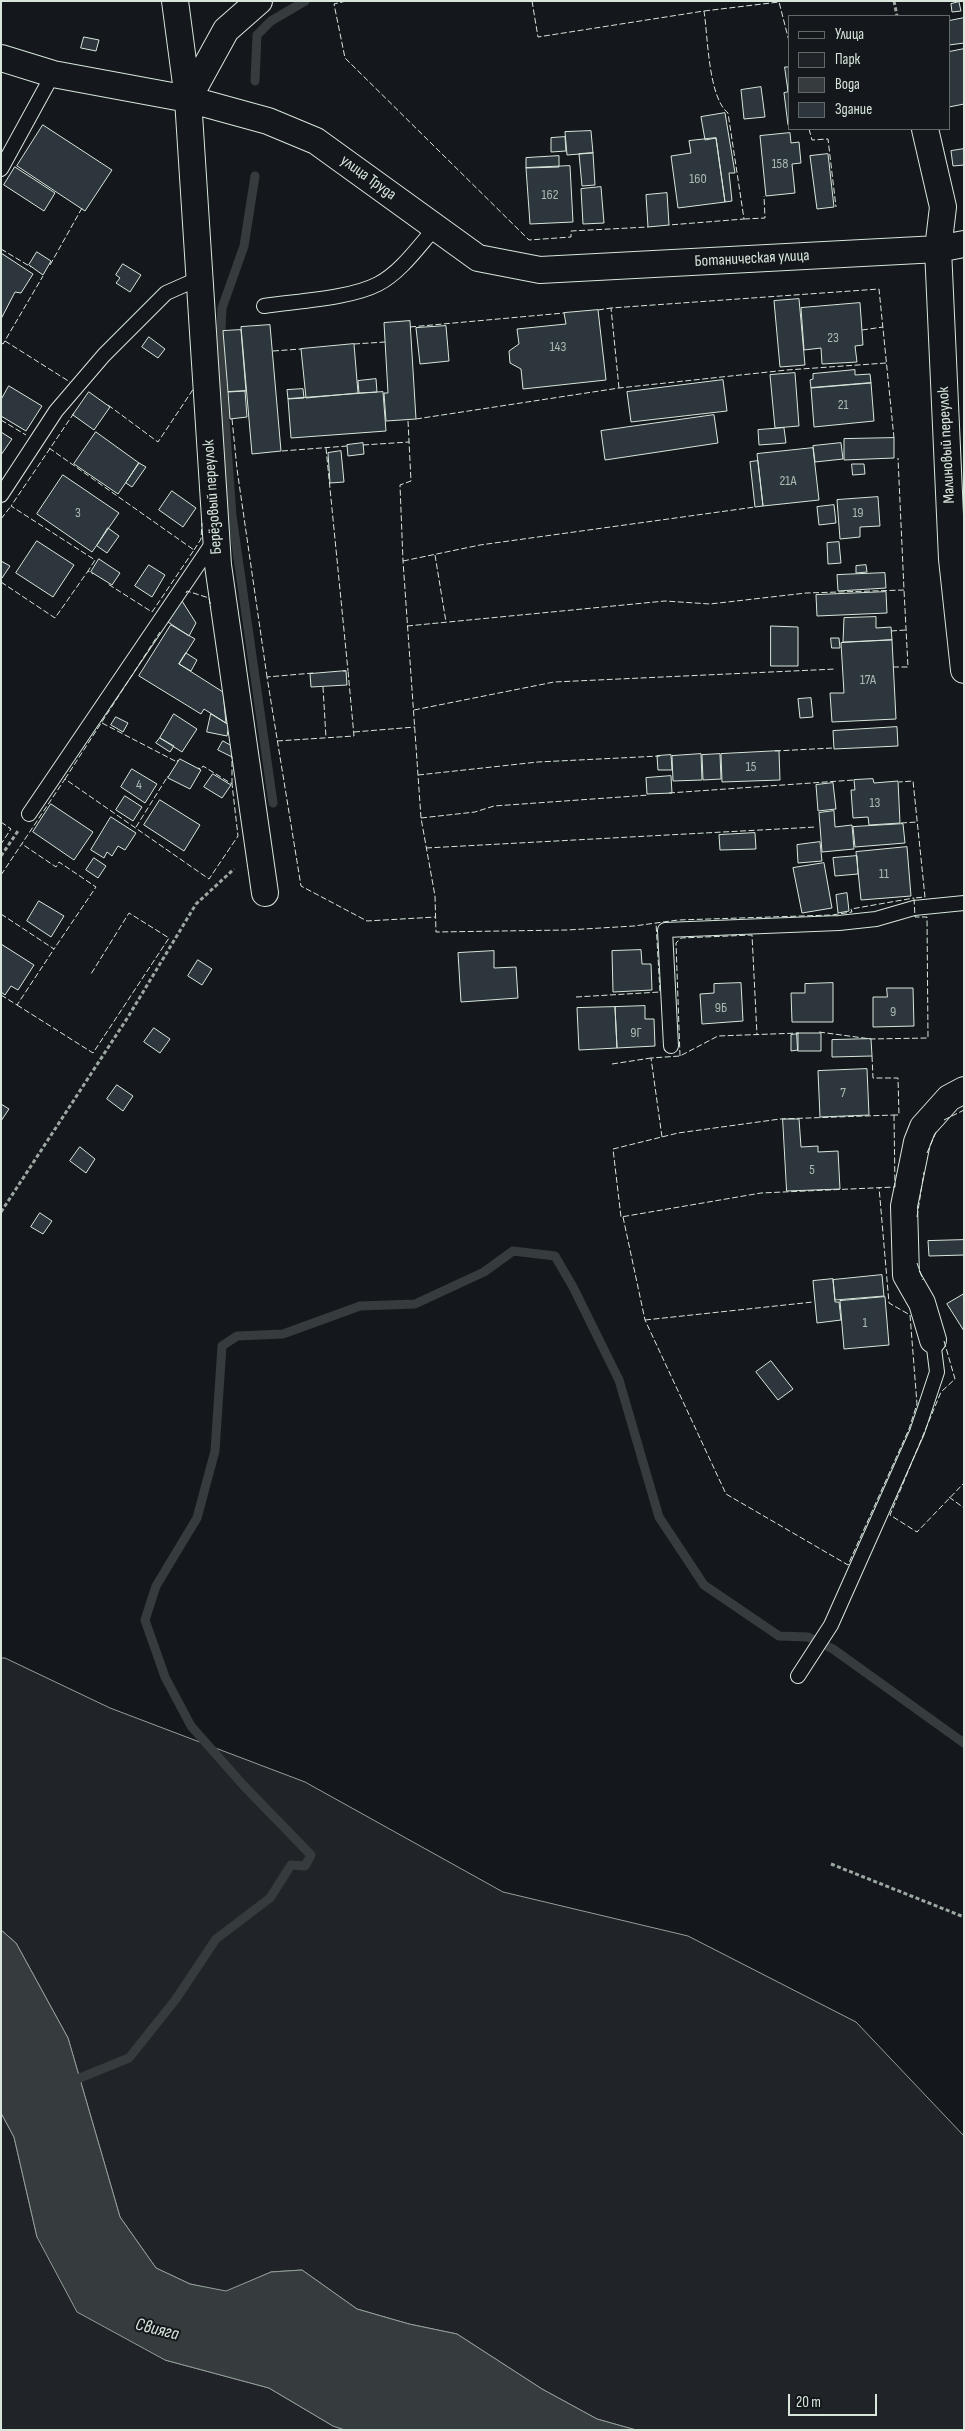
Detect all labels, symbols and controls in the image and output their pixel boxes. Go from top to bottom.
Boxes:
legend [788,15,950,130]
text: Улица [835,25,864,44]
text: Парк [835,50,860,69]
text: Вода [835,75,860,94]
text: Здание [835,100,872,119]
street label: улица Труда [336,151,400,205]
house number: 158 [772,156,788,172]
house number: 160 [689,171,707,187]
house number: 162 [542,187,558,203]
street label: Ботаническая улица [694,246,810,272]
house number: 23 [827,330,839,346]
house number: 143 [550,339,566,355]
street label: Малиновый переулок [934,386,960,504]
house number: 21 [838,397,848,413]
street label: Берёзовый переулок [199,439,227,555]
house number: 21А [780,473,796,489]
house number: 3 [75,505,81,521]
house number: 19 [852,505,864,521]
house number: 17А [860,672,876,688]
house number: 15 [746,759,756,775]
house number: 4 [136,777,142,793]
house number: 13 [870,795,880,811]
house number: 11 [879,866,889,882]
house number: 9Б [715,1000,727,1016]
house number: 9 [890,1004,896,1020]
house number: 9Г [630,1025,642,1041]
house number: 7 [840,1085,846,1101]
house number: 5 [809,1162,815,1178]
house number: 1 [863,1315,867,1331]
water label: Свияга [133,2314,181,2346]
scale bar [790,2384,879,2416]
text: 20 m [796,2393,821,2412]

